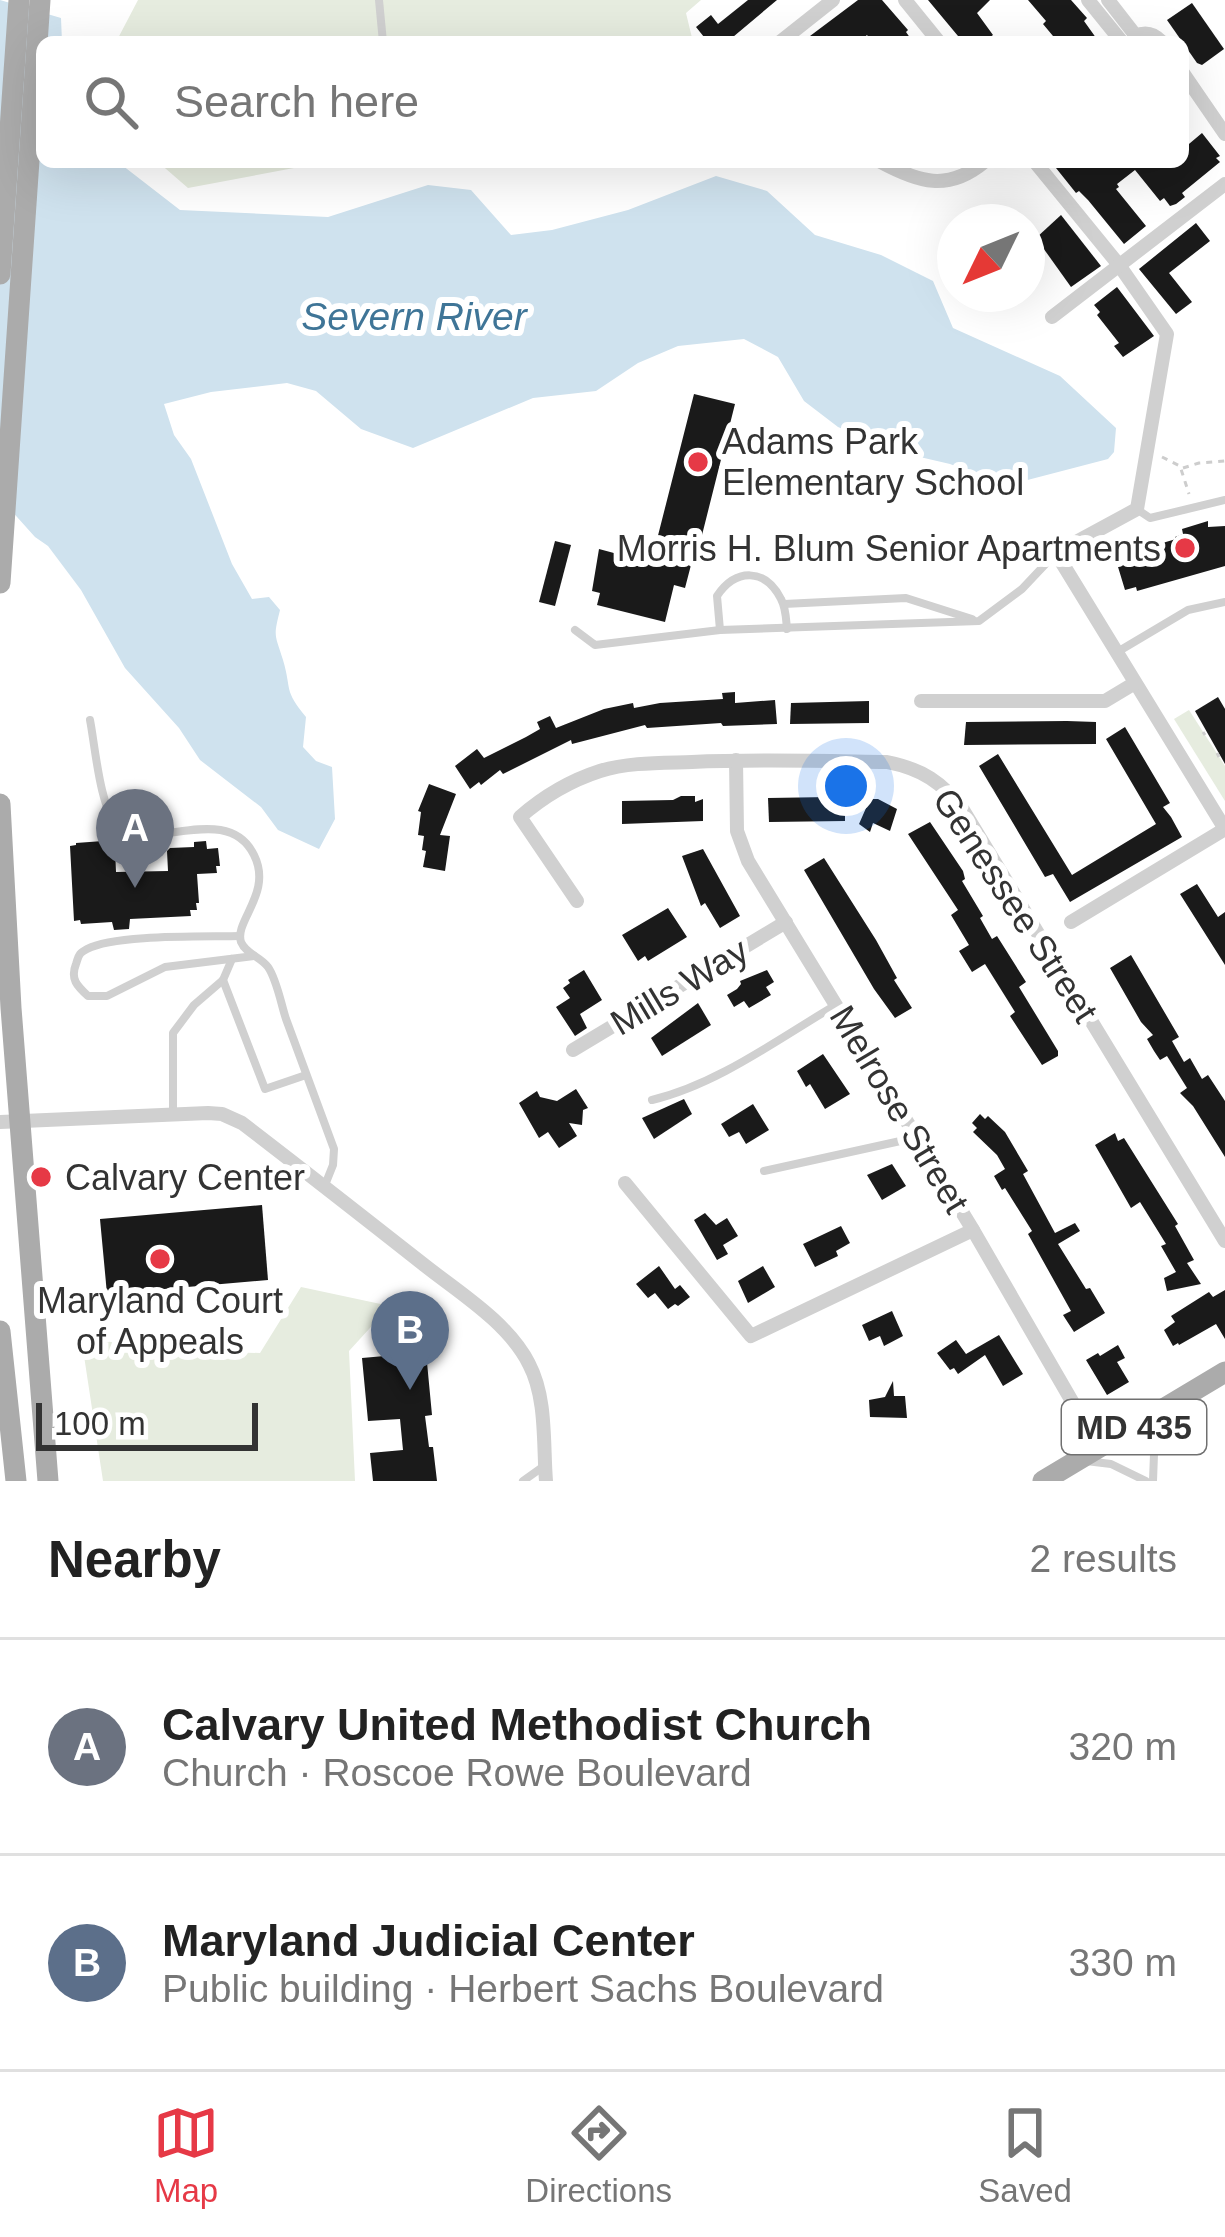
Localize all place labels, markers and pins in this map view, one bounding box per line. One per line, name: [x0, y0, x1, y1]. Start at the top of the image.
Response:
place label: Adams Park Elementary School: [722, 421, 1024, 503]
marker: Adams Park Elementary School: [685, 449, 711, 475]
place label: Morris H. Blum Senior Apartments: [617, 528, 1161, 569]
marker: Morris H. Blum Senior Apartments: [1172, 535, 1198, 561]
pin: A: [96, 789, 174, 888]
place label: Calvary Center: [65, 1157, 305, 1198]
marker: Calvary Center: [28, 1164, 54, 1190]
marker: Maryland Court of Appeals: [147, 1246, 173, 1272]
place label: Maryland Court of Appeals: [37, 1280, 283, 1362]
pin: B: [371, 1291, 449, 1390]

